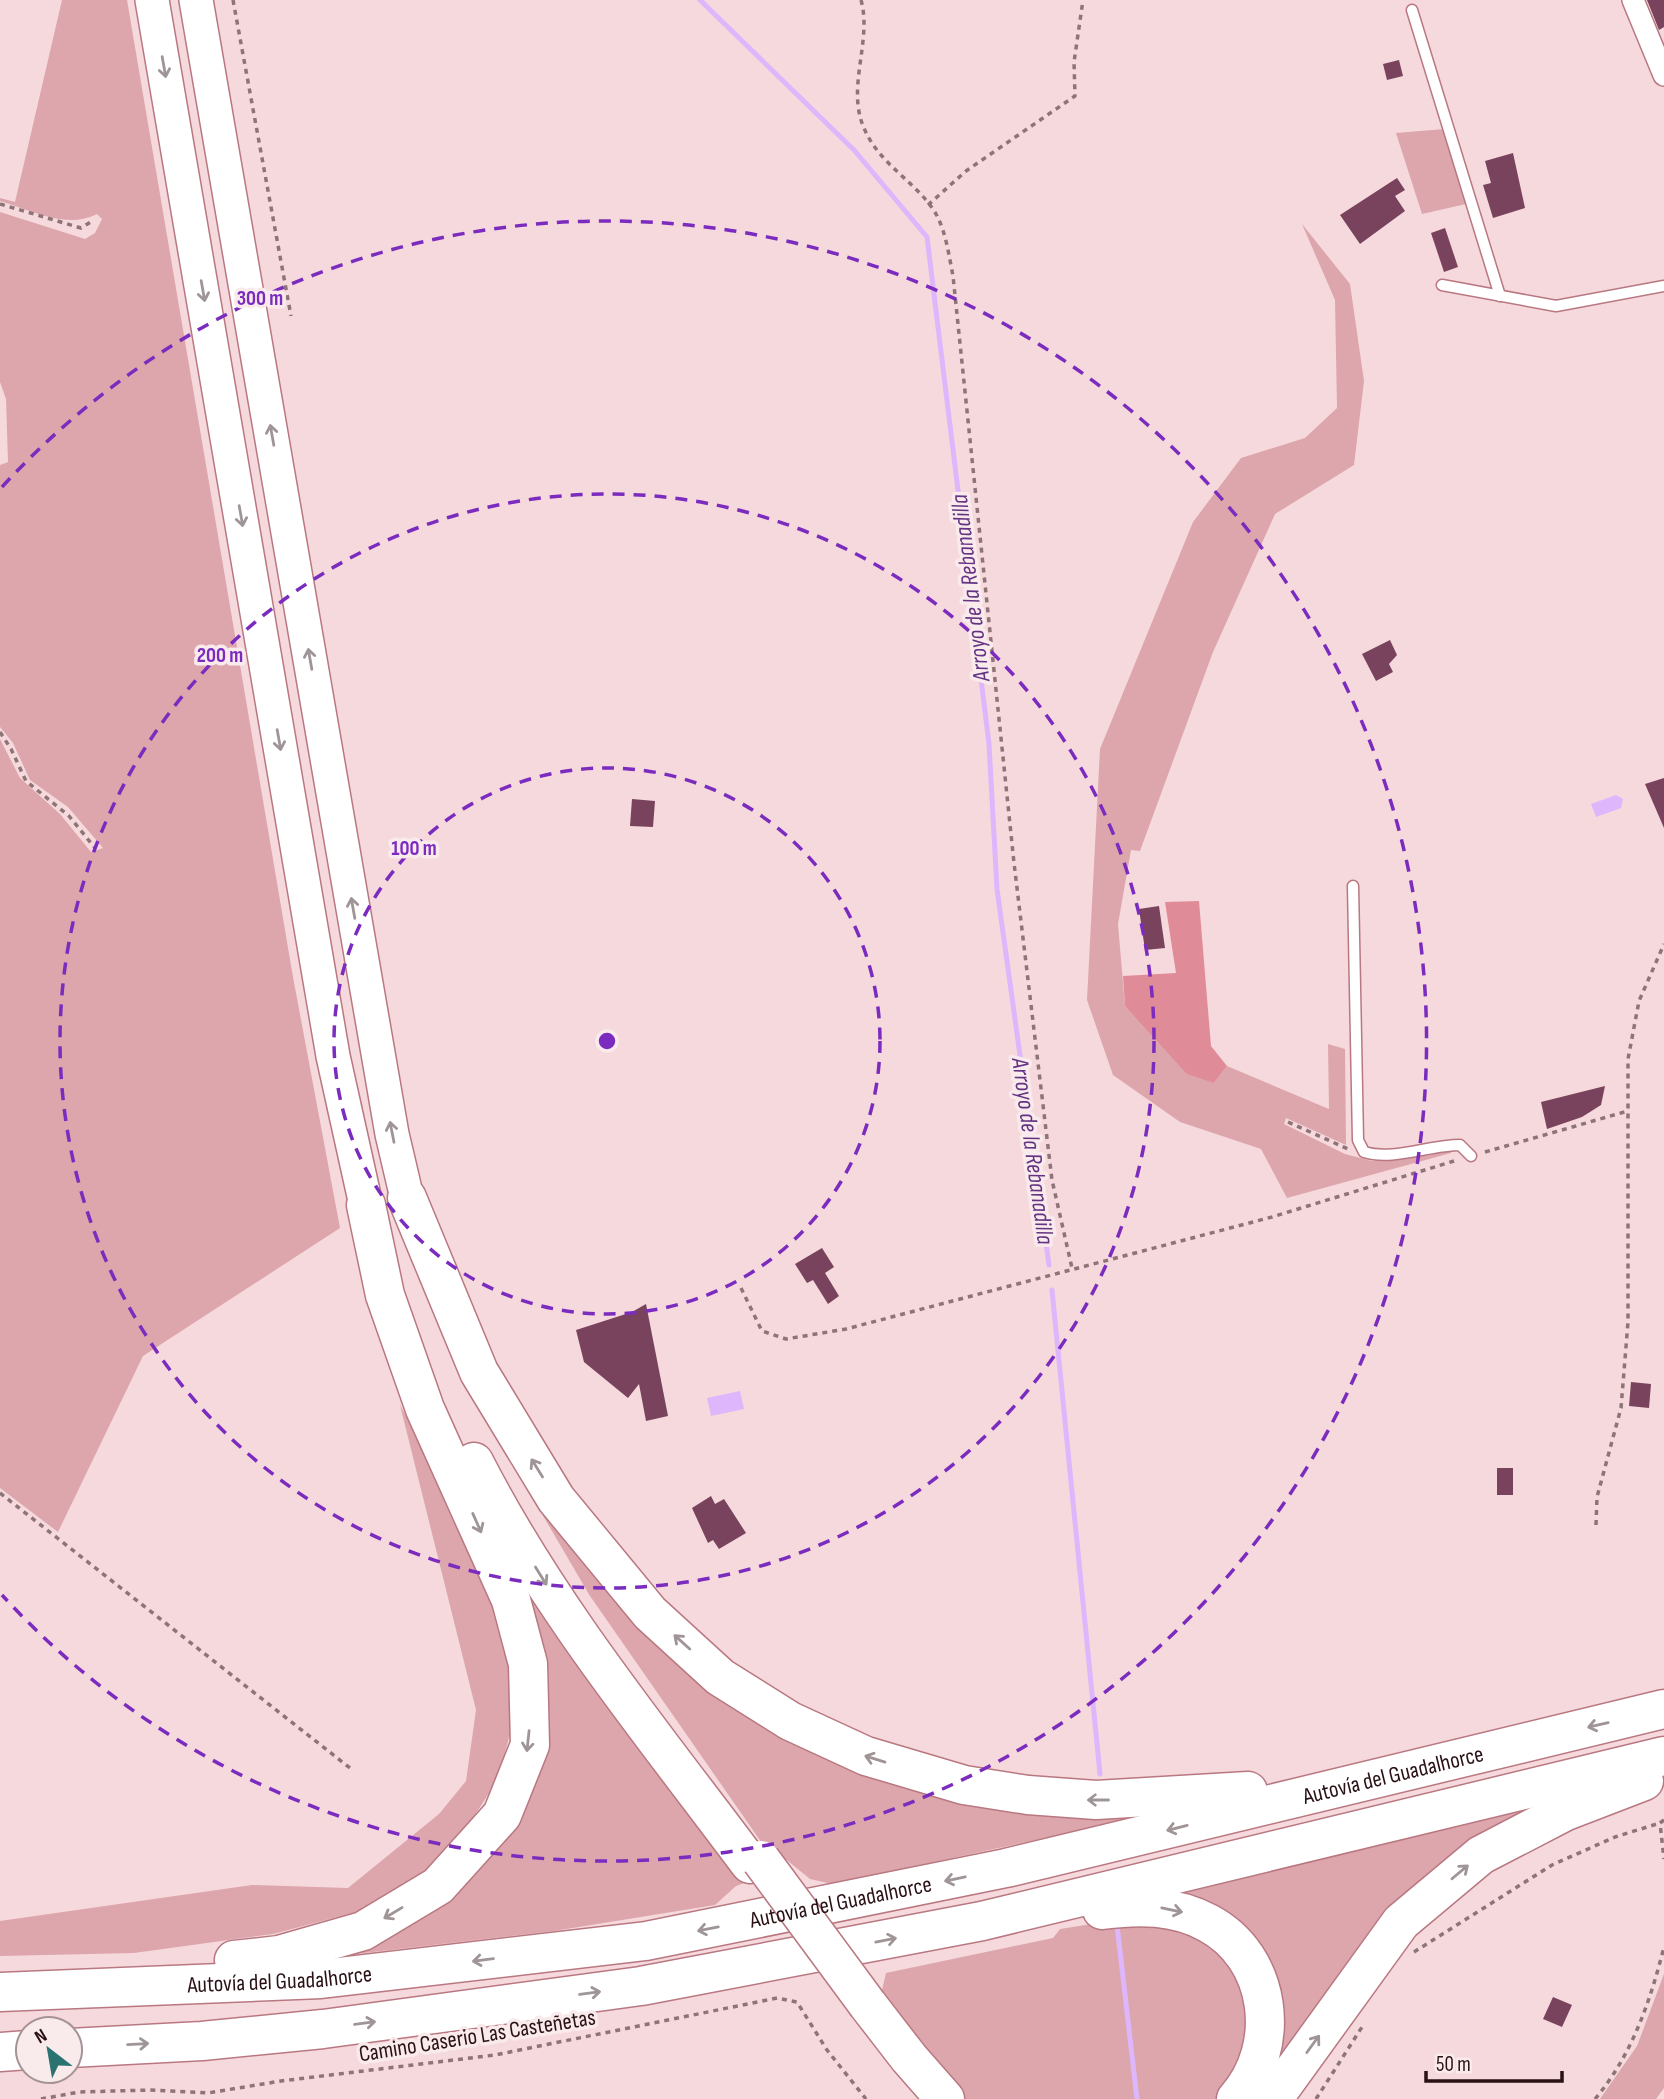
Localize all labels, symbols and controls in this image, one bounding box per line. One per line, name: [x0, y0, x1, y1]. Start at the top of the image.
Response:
one-way arrow: [158, 55, 171, 78]
one-way arrow: [197, 279, 210, 302]
text: 300 m: [237, 286, 283, 311]
one-way arrow: [265, 424, 278, 447]
water label: Arroyo de la Rebanadilla: [945, 493, 996, 684]
one-way arrow: [235, 504, 248, 527]
text: 200 m: [197, 643, 243, 668]
one-way arrow: [303, 648, 316, 671]
one-way arrow: [273, 728, 286, 751]
text: 100 m: [391, 836, 437, 861]
one-way arrow: [346, 897, 359, 920]
centre of rings: [595, 1029, 619, 1053]
water label: Arroyo de la Rebanadilla: [1005, 1055, 1060, 1247]
one-way arrow: [385, 1121, 399, 1144]
one-way arrow: [529, 1459, 543, 1479]
one-way arrow: [471, 1512, 484, 1533]
one-way arrow: [534, 1566, 548, 1586]
one-way arrow: [673, 1634, 691, 1650]
one-way arrow: [1587, 1719, 1609, 1732]
one-way arrow: [522, 1729, 535, 1752]
street label: Autovía del Guadalhorce: [1299, 1740, 1486, 1811]
one-way arrow: [865, 1752, 887, 1764]
one-way arrow: [1087, 1793, 1110, 1807]
one-way arrow: [1166, 1822, 1189, 1835]
one-way arrow: [1450, 1864, 1468, 1880]
street label: Autovía del Guadalhorce: [746, 1870, 934, 1935]
one-way arrow: [944, 1872, 967, 1886]
one-way arrow: [1160, 1904, 1183, 1917]
one-way arrow: [384, 1906, 404, 1920]
one-way arrow: [697, 1922, 720, 1936]
one-way arrow: [874, 1932, 897, 1946]
one-way arrow: [472, 1954, 495, 1967]
street label: Autovía del Guadalhorce: [186, 1960, 374, 1999]
one-way arrow: [578, 1986, 601, 1999]
street label: Camino Caserio Las Casteñetas: [357, 2003, 597, 2069]
north arrow: [14, 2015, 84, 2085]
one-way arrow: [353, 2017, 375, 2030]
text: N: [31, 2024, 51, 2049]
one-way arrow: [1306, 2035, 1320, 2054]
one-way arrow: [126, 2038, 149, 2051]
scale bar: [1426, 2039, 1562, 2084]
text: 50 m: [1436, 2052, 1471, 2077]

